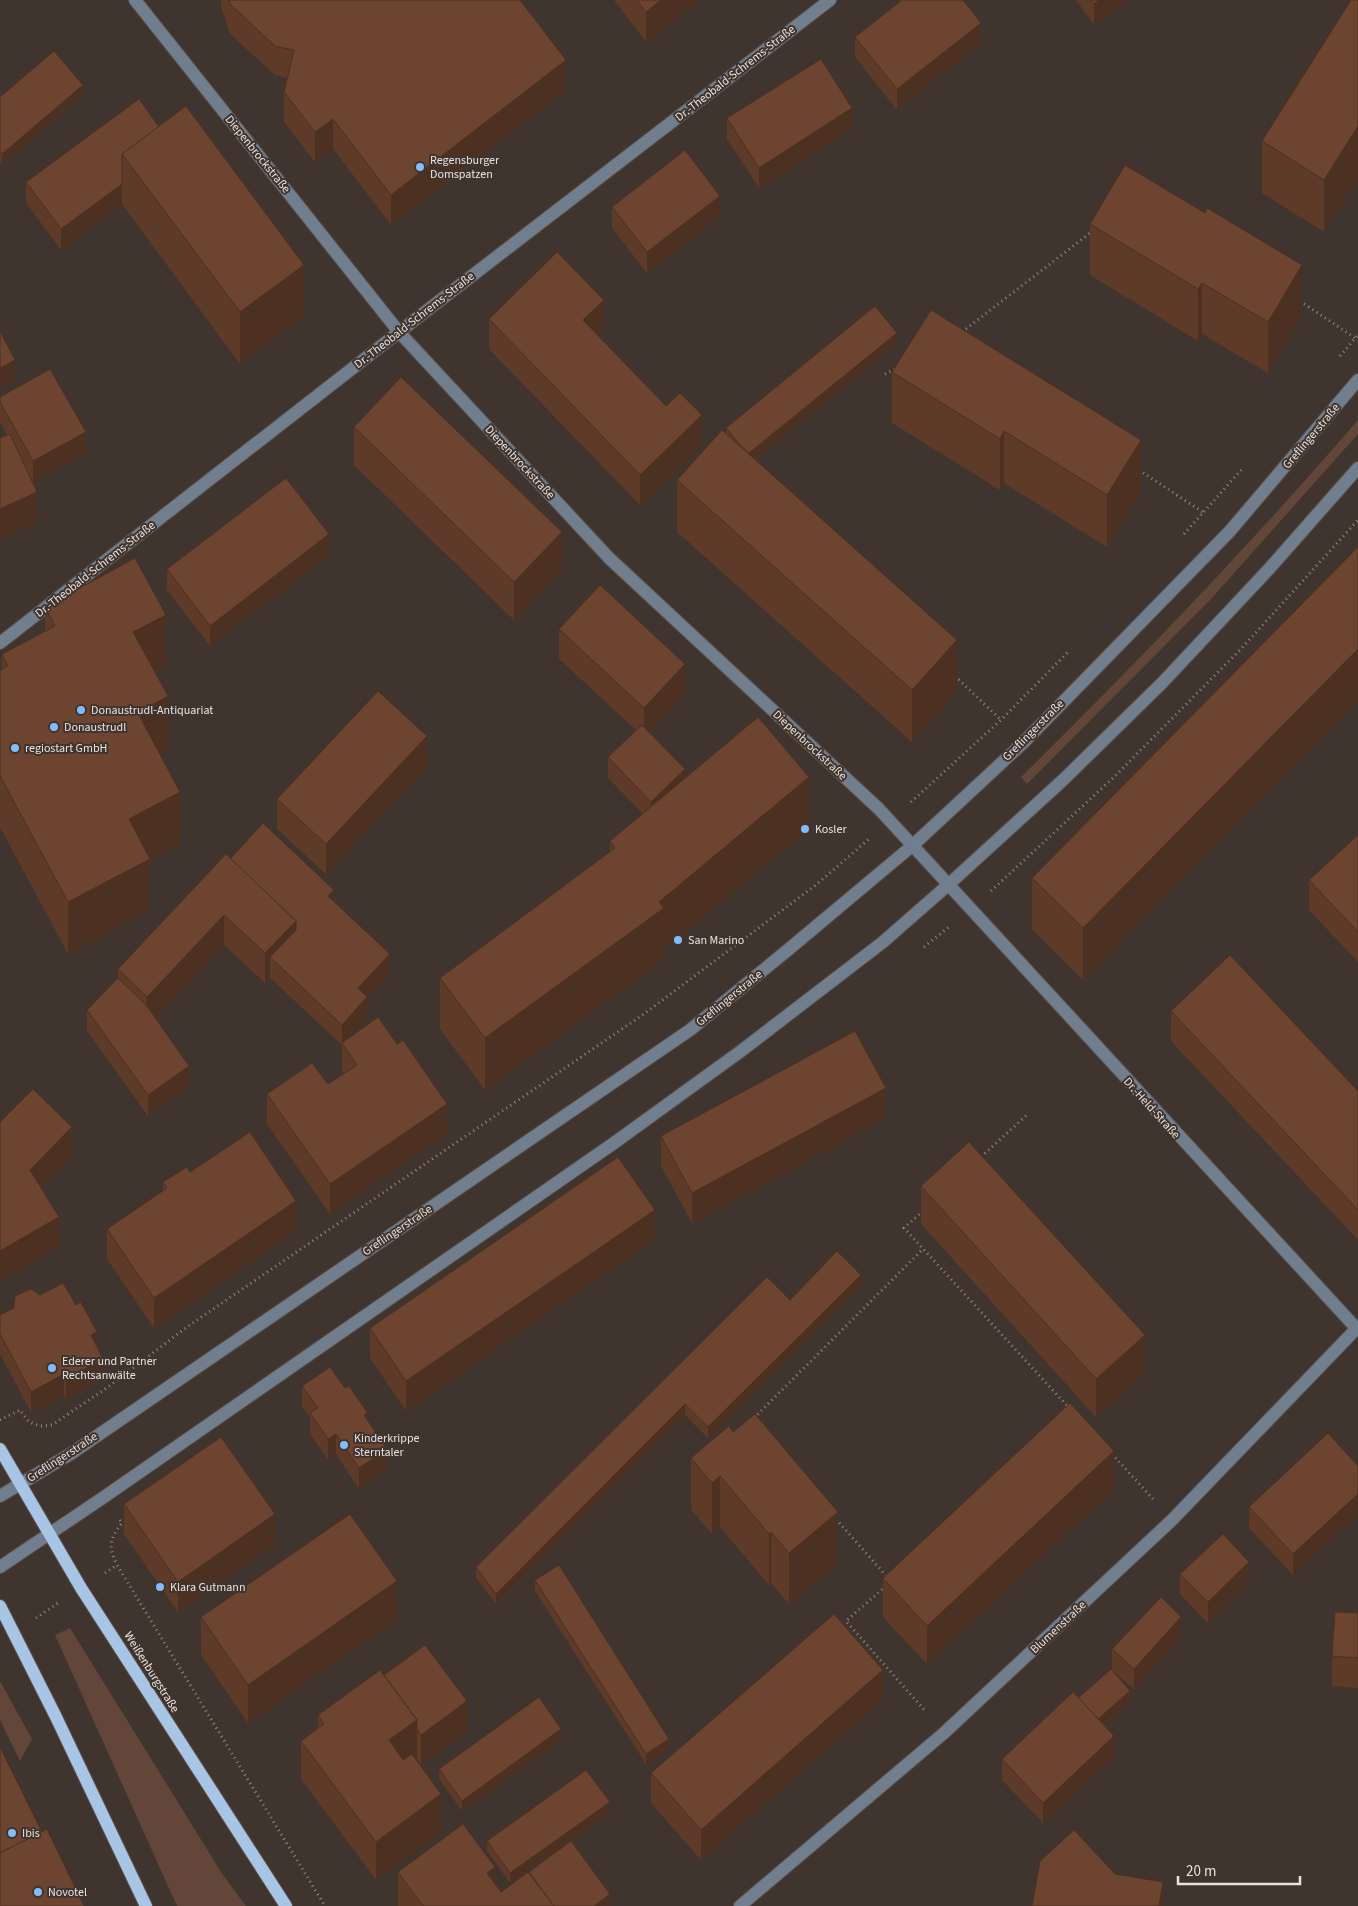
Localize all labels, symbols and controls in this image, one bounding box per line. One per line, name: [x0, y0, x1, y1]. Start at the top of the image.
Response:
street label: Dr.-Theobald-Schrems-Straße: [672, 21, 799, 126]
street label: Diepenbrockstraße: [221, 112, 294, 197]
place label: Regensburger Domspatzen: [430, 152, 500, 183]
marker: Regensburger Domspatzen: [414, 161, 426, 173]
street label: Dr.-Theobald-Schrems-Straße: [351, 268, 478, 373]
street label: Greflingerstraße: [1279, 400, 1344, 473]
street label: Diepenbrockstraße: [481, 422, 559, 503]
street label: Dr.-Theobald-Schrems-Straße: [32, 517, 159, 622]
street label: Greflingerstraße: [999, 696, 1068, 765]
place label: Donaustrudl-Antiquariat: [91, 702, 213, 719]
marker: Donaustrudl-Antiquariat: [75, 704, 87, 716]
street label: Diepenbrockstraße: [769, 707, 850, 784]
place label: Donaustrudl: [64, 719, 126, 736]
marker: Donaustrudl: [48, 721, 60, 733]
place label: regiostart GmbH: [25, 740, 107, 757]
marker: regiostart GmbH: [9, 742, 21, 754]
place label: Kosler: [815, 821, 847, 838]
marker: Kosler: [799, 823, 811, 835]
place label: San Marino: [688, 932, 744, 949]
marker: San Marino: [672, 934, 684, 946]
street label: Greflingerstraße: [692, 966, 766, 1030]
street label: Dr.-Held-Straße: [1119, 1074, 1184, 1143]
street label: Greflingerstraße: [359, 1201, 436, 1260]
place label: Ederer und Partner Rechtsanwälte: [62, 1353, 158, 1384]
marker: Ederer und Partner Rechtsanwälte: [46, 1362, 58, 1374]
street label: Greflingerstraße: [24, 1428, 101, 1487]
place label: Kinderkrippe Sterntaler: [354, 1430, 420, 1461]
marker: Kinderkrippe Sterntaler: [338, 1439, 350, 1451]
place label: Klara Gutmann: [170, 1579, 246, 1596]
marker: Klara Gutmann: [154, 1581, 166, 1593]
street label: Blumenstraße: [1027, 1597, 1090, 1658]
street label: Weißenburgstraße: [120, 1628, 183, 1716]
place label: Ibis: [22, 1825, 40, 1842]
marker: Ibis: [6, 1827, 18, 1839]
scale bar: [1178, 1854, 1300, 1886]
text: 20 m: [1186, 1861, 1216, 1882]
place label: Novotel: [48, 1884, 87, 1901]
marker: Novotel: [32, 1886, 44, 1898]

